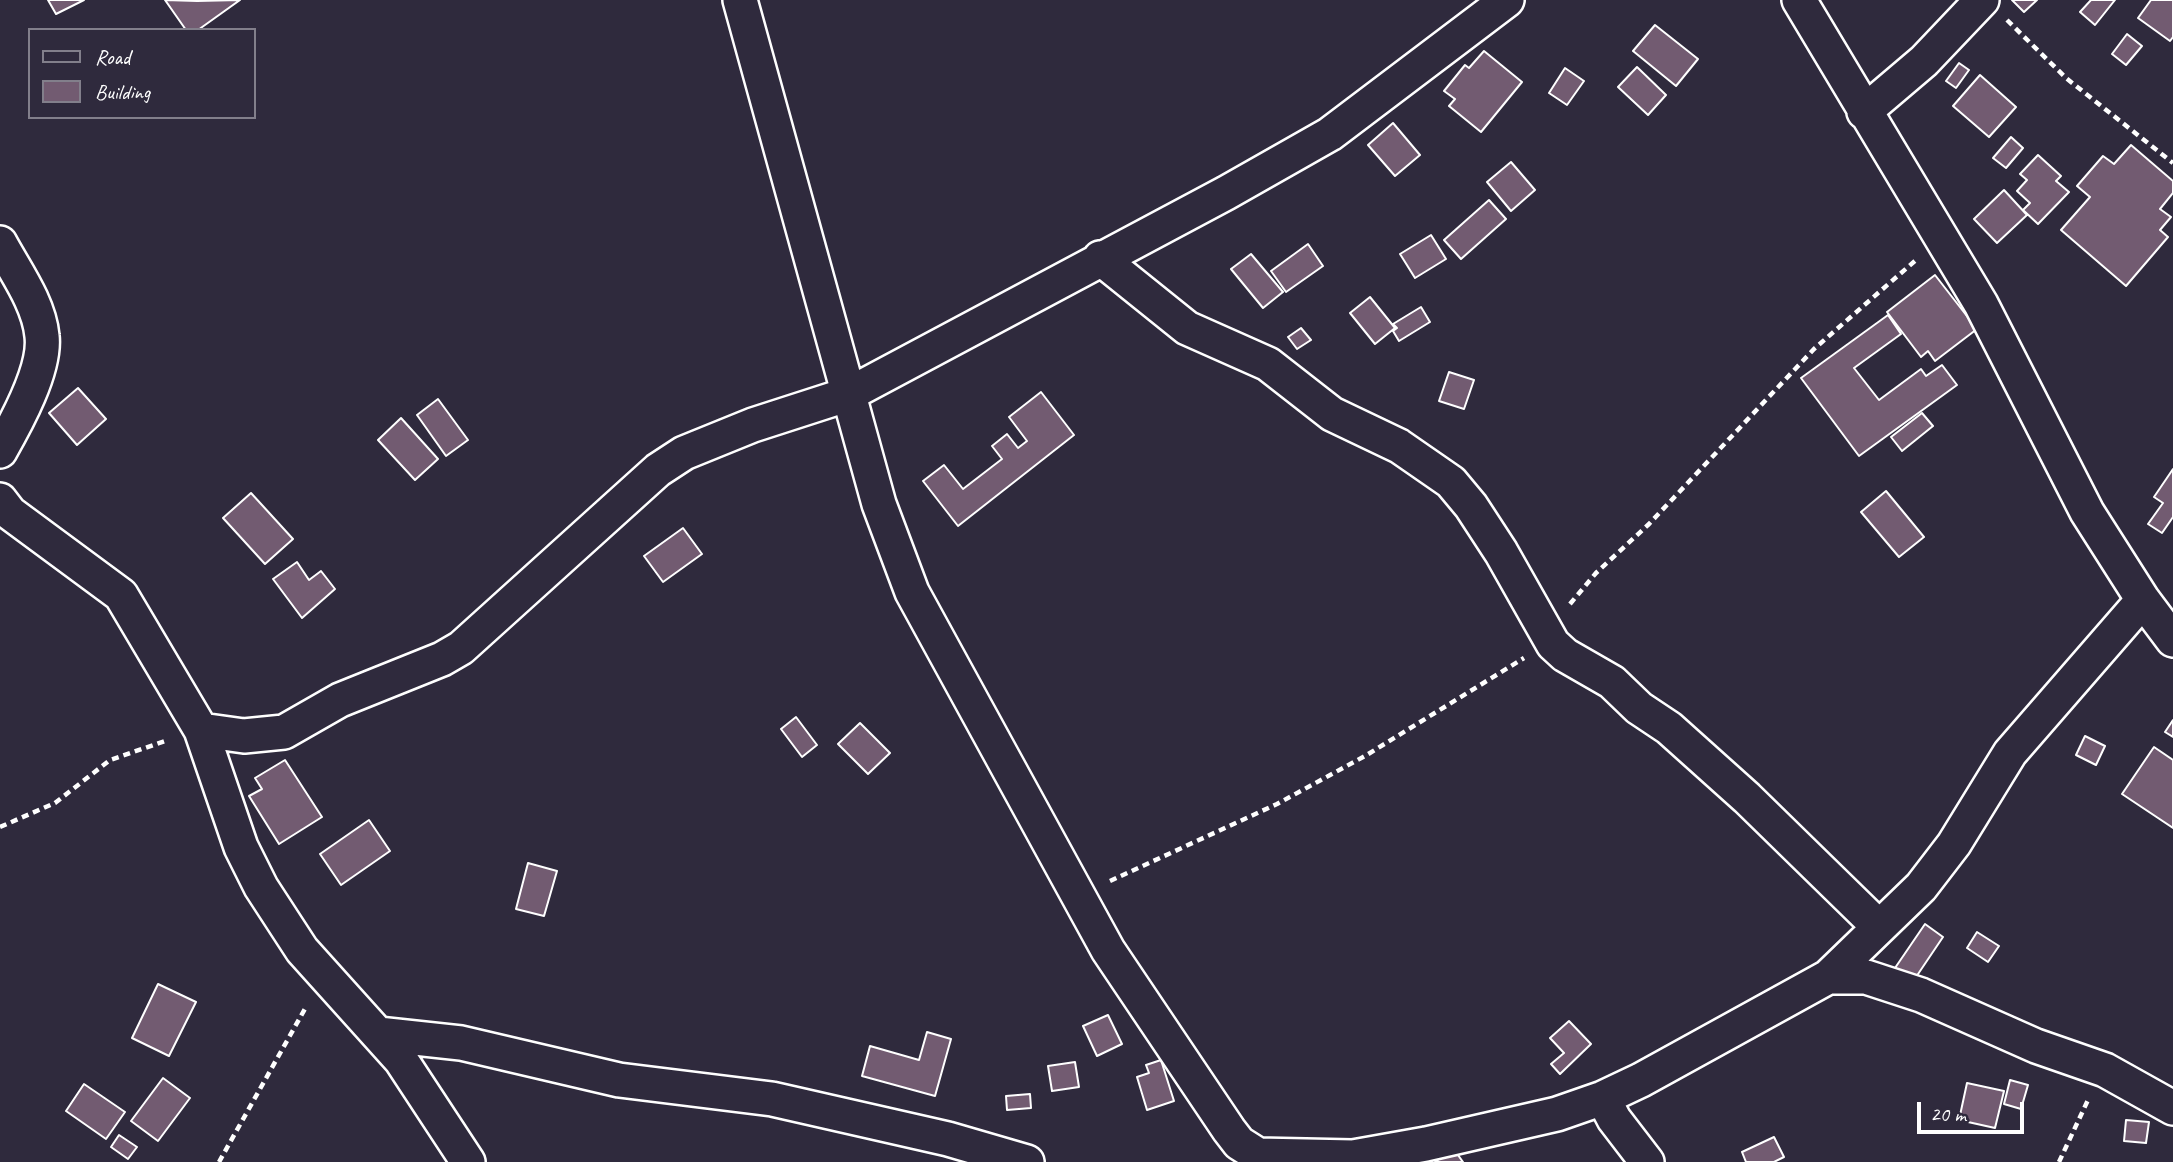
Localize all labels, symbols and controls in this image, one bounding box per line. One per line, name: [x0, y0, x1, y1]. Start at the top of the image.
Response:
legend: [28, 28, 256, 119]
text: Road: [95, 44, 130, 70]
text: Building: [95, 79, 150, 105]
scale bar: [1921, 1088, 2028, 1132]
text: 20 m: [1930, 1101, 1966, 1127]

